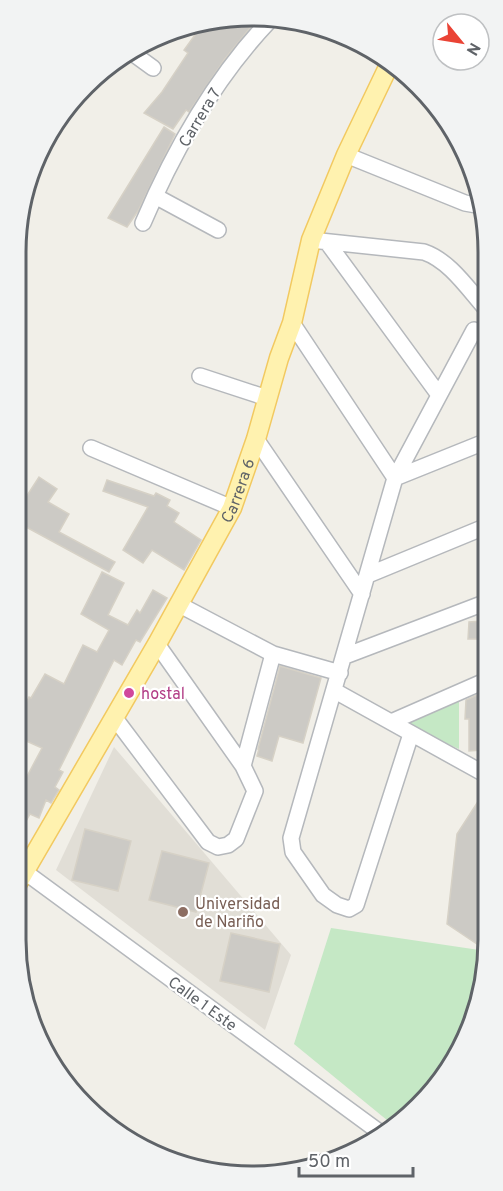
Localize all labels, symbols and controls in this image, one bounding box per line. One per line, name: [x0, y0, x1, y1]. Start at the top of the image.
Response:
north arrow: [431, 12, 491, 72]
text: N: [461, 39, 484, 58]
street label: Carrera 7: [175, 85, 226, 151]
street label: Carrera 6: [218, 456, 260, 527]
place label: hostal: [141, 685, 185, 705]
marker: hostal: [122, 686, 136, 700]
place label: Universidad de Nariño: [195, 895, 280, 933]
marker: Universidad de Nariño: [176, 905, 190, 919]
street label: Calle 1 Este: [163, 973, 240, 1036]
scale bar: [299, 1140, 413, 1178]
text: 50 m: [308, 1151, 350, 1174]

